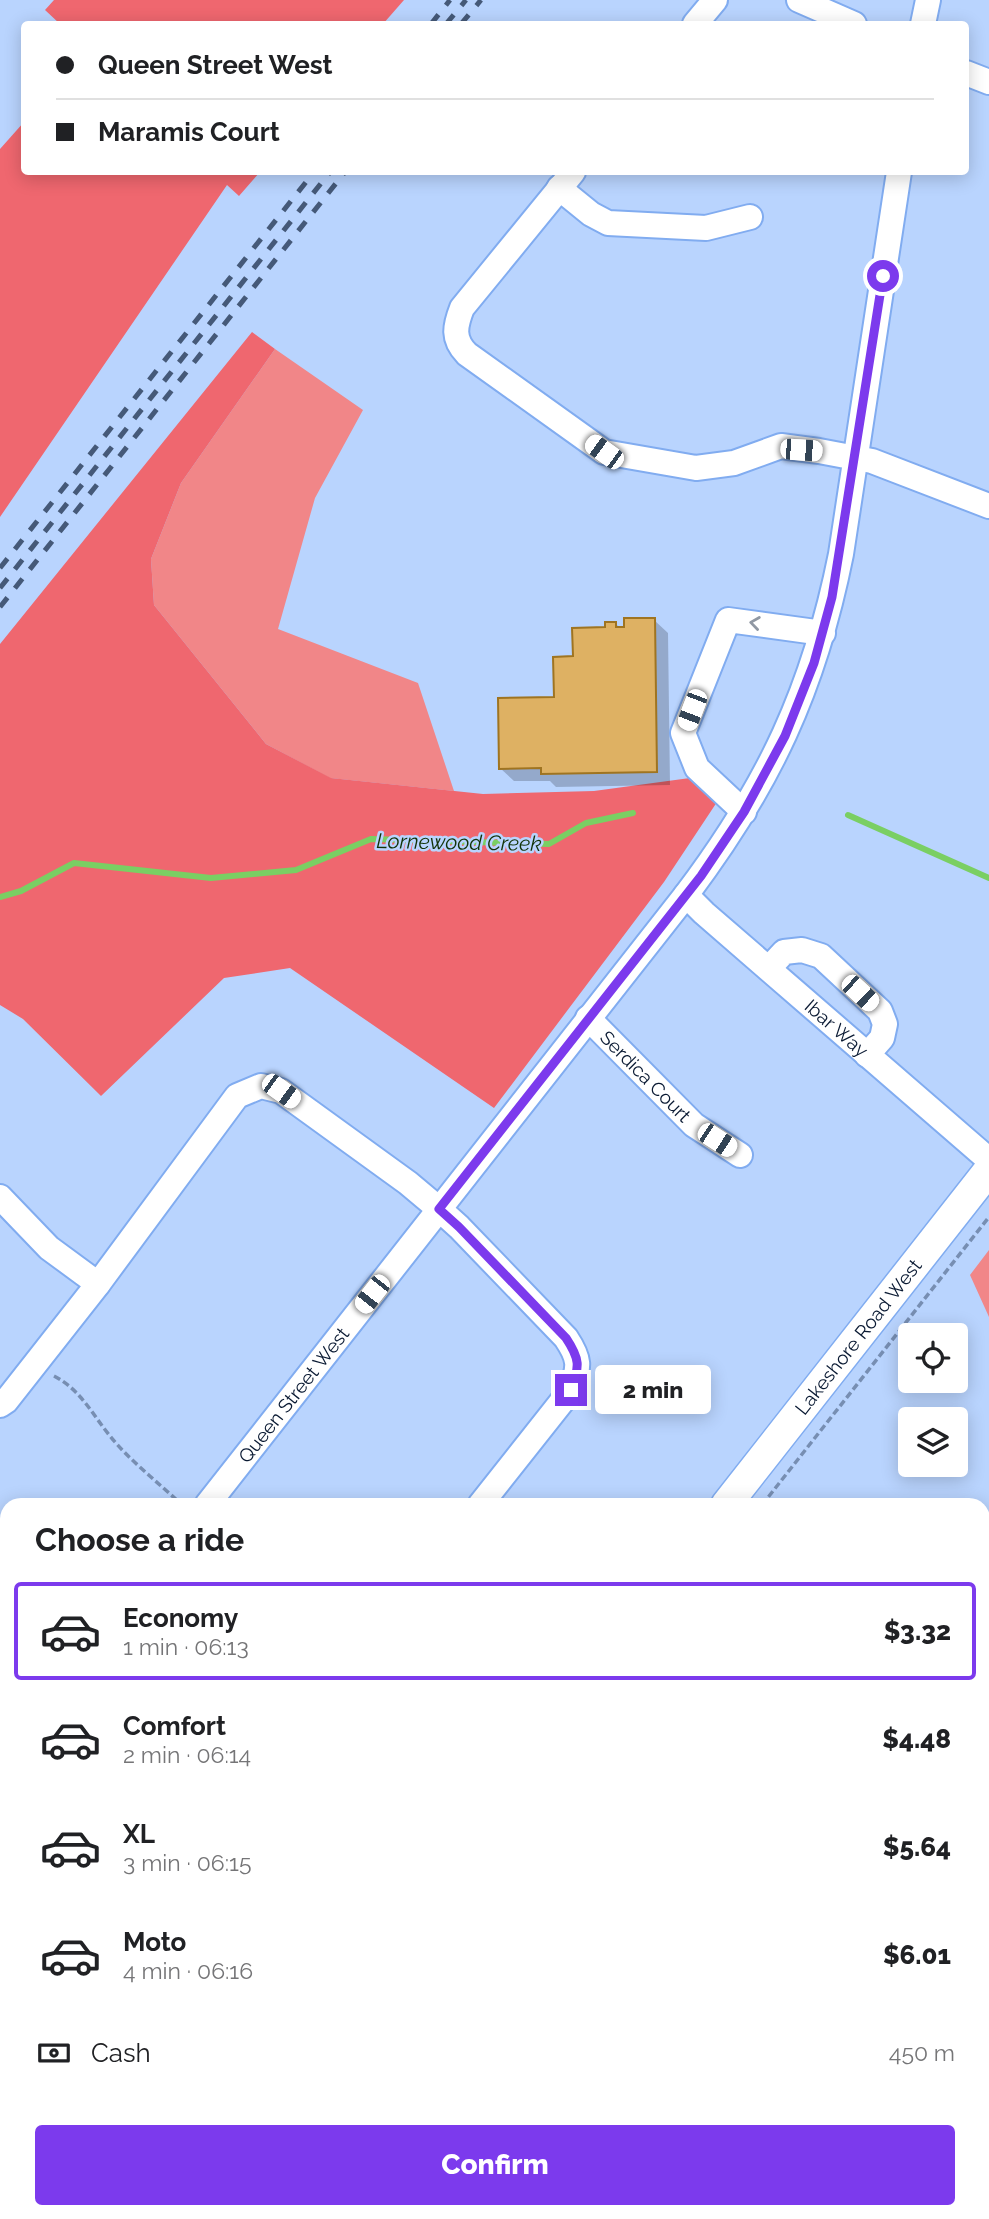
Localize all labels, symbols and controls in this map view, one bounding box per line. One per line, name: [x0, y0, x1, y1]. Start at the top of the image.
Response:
text: Queen Street West: [98, 50, 333, 80]
text: Maramis Court: [98, 117, 280, 147]
route start: [867, 260, 899, 292]
car: [581, 431, 628, 473]
car: [780, 438, 823, 462]
one-way arrow: [750, 616, 761, 631]
car: [675, 687, 710, 733]
water label: Lornewood Creek: [376, 828, 542, 856]
car: [838, 971, 883, 1015]
street label: Ibar Way: [801, 995, 873, 1061]
street label: Serdica Court: [596, 1026, 696, 1127]
car: [258, 1070, 305, 1112]
car: [694, 1120, 741, 1160]
street label: Lakeshore Road West: [790, 1254, 926, 1419]
car: [351, 1271, 394, 1317]
street label: Queen Street West: [234, 1322, 354, 1467]
map controls: [898, 1323, 968, 1477]
button: locate: [898, 1323, 968, 1393]
callout: 2 min: [596, 1366, 711, 1414]
route end: [555, 1374, 587, 1406]
text: 2 min: [623, 1376, 683, 1403]
button: layers: [898, 1407, 968, 1477]
text: Choose a ride: [35, 1521, 244, 1558]
icon: car: [39, 1600, 102, 1663]
text: Economy: [123, 1603, 238, 1633]
text: $3.32: [884, 1616, 951, 1646]
text: 1 min · 06:13: [123, 1633, 249, 1660]
icon: car: [39, 1708, 102, 1771]
text: Comfort: [123, 1711, 226, 1741]
text: $4.48: [882, 1724, 951, 1754]
text: 2 min · 06:14: [123, 1741, 251, 1768]
icon: car: [39, 1816, 102, 1879]
text: XL: [123, 1819, 155, 1849]
text: $5.64: [883, 1832, 951, 1862]
text: 3 min · 06:15: [123, 1849, 251, 1876]
icon: car: [39, 1924, 102, 1987]
text: Moto: [123, 1927, 186, 1957]
text: $6.01: [883, 1940, 951, 1970]
text: 4 min · 06:16: [123, 1957, 253, 1984]
icon: cash: [35, 2034, 73, 2072]
text: Cash: [91, 2038, 151, 2068]
text: 450 m: [889, 2039, 955, 2066]
button: Confirm: [35, 2125, 955, 2205]

